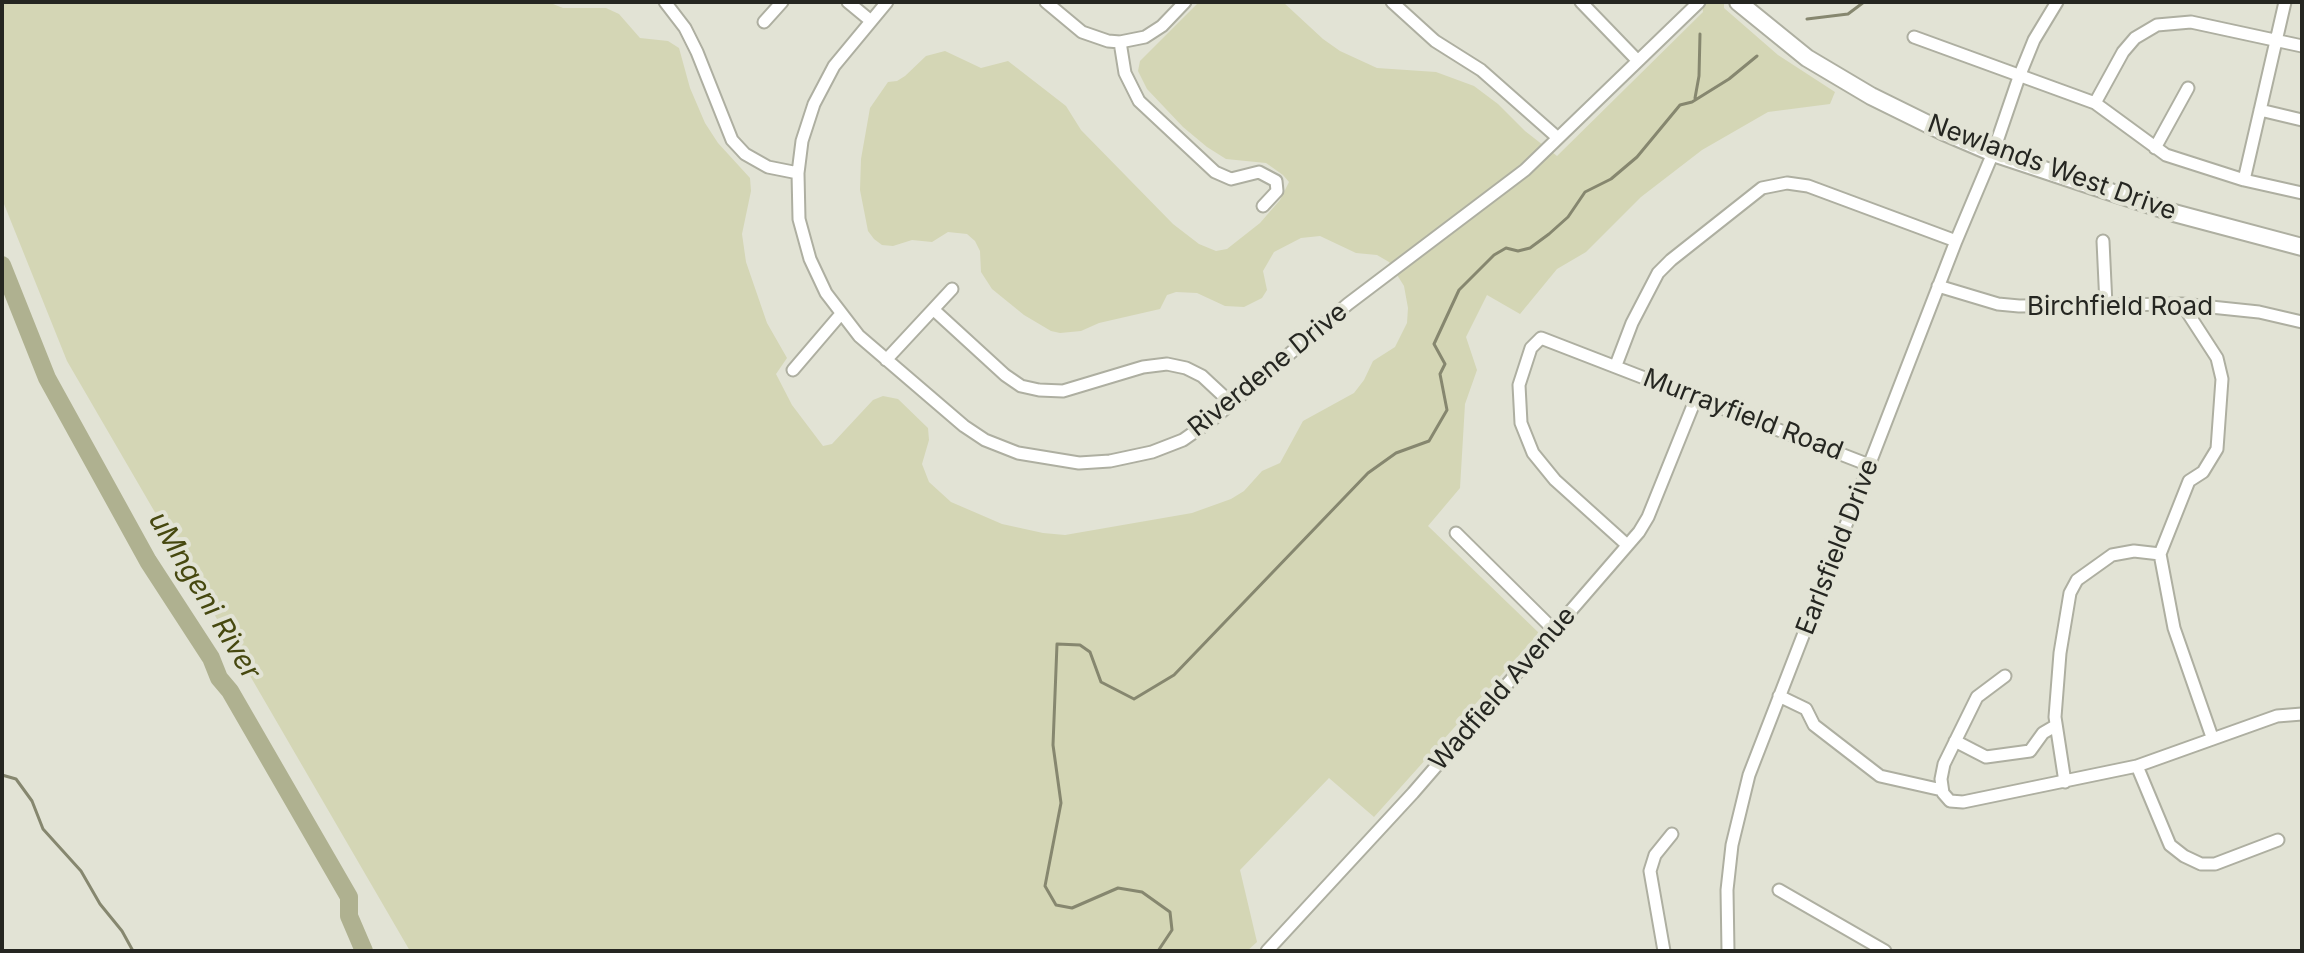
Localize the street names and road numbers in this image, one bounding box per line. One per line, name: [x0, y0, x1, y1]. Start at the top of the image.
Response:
street label: Newlands West Drive: [1923, 108, 2181, 228]
street label: Birchfield Road: [2027, 291, 2213, 323]
street label: Riverdene Drive: [1182, 296, 1354, 444]
street label: Murrayfield Road: [1639, 363, 1847, 467]
street label: Earlsfield Drive: [1790, 455, 1886, 639]
street label: Wadfield Avenue: [1423, 601, 1583, 777]

